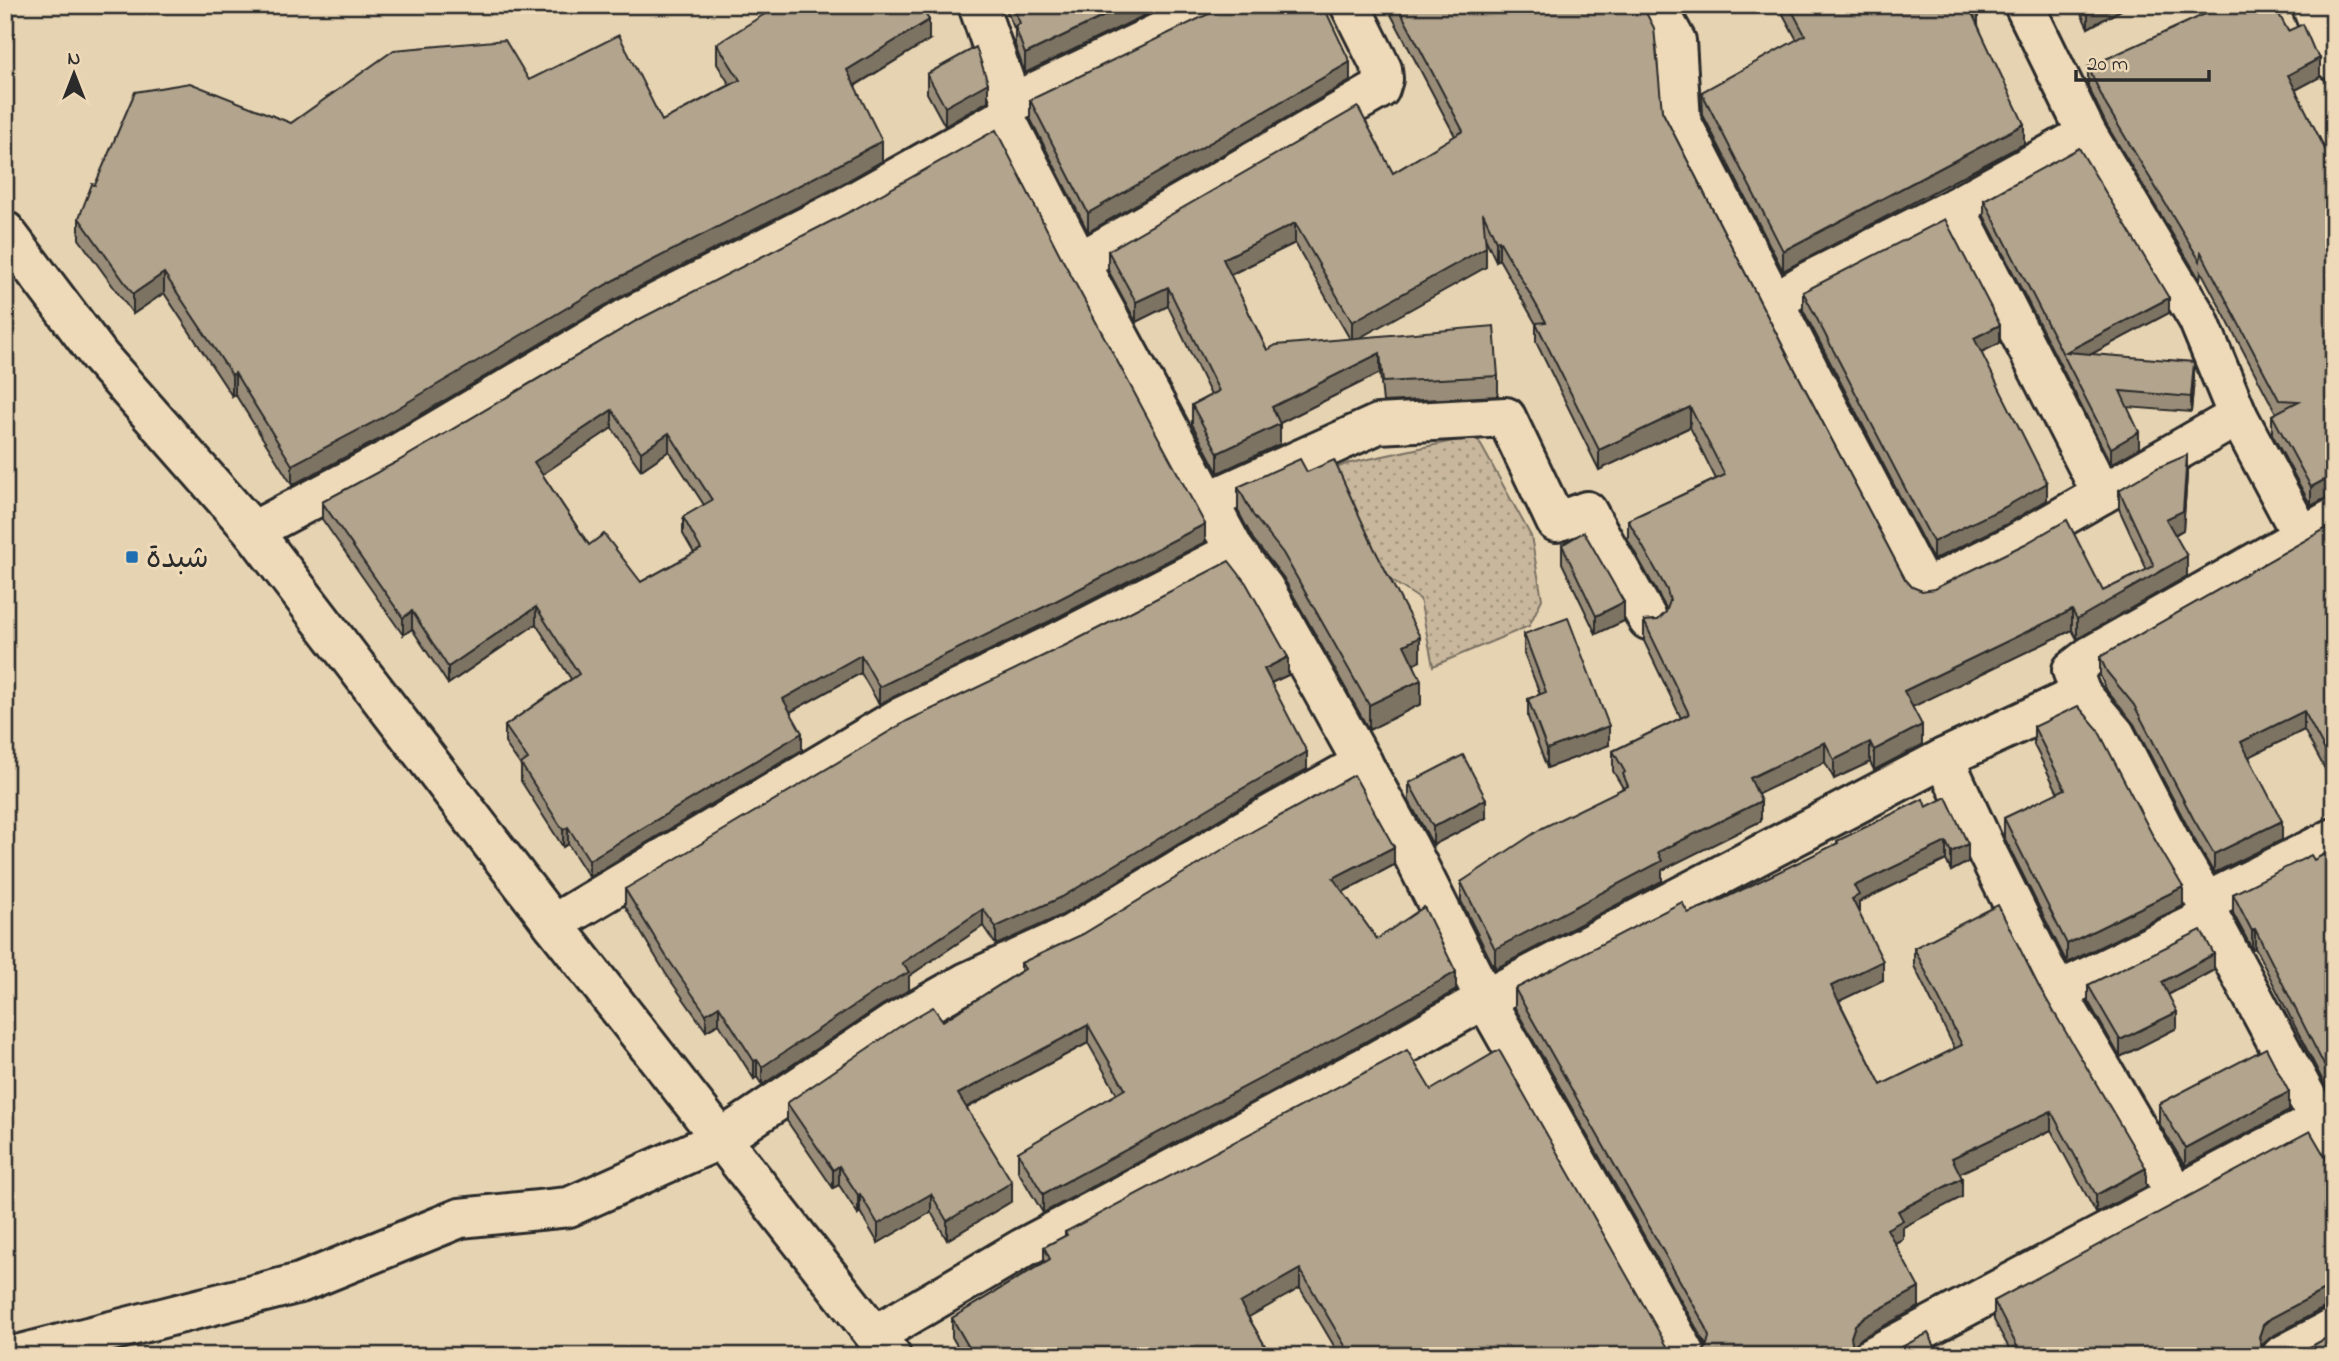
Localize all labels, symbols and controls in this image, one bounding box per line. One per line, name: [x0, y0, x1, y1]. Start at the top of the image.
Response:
north arrow: [38, 38, 108, 108]
scale bar: [2076, 38, 2210, 82]
text: N: [68, 46, 81, 73]
text: 20 m: [2087, 50, 2128, 80]
place label: شبدة: [146, 538, 209, 582]
marker: شبدة: [124, 549, 140, 565]

